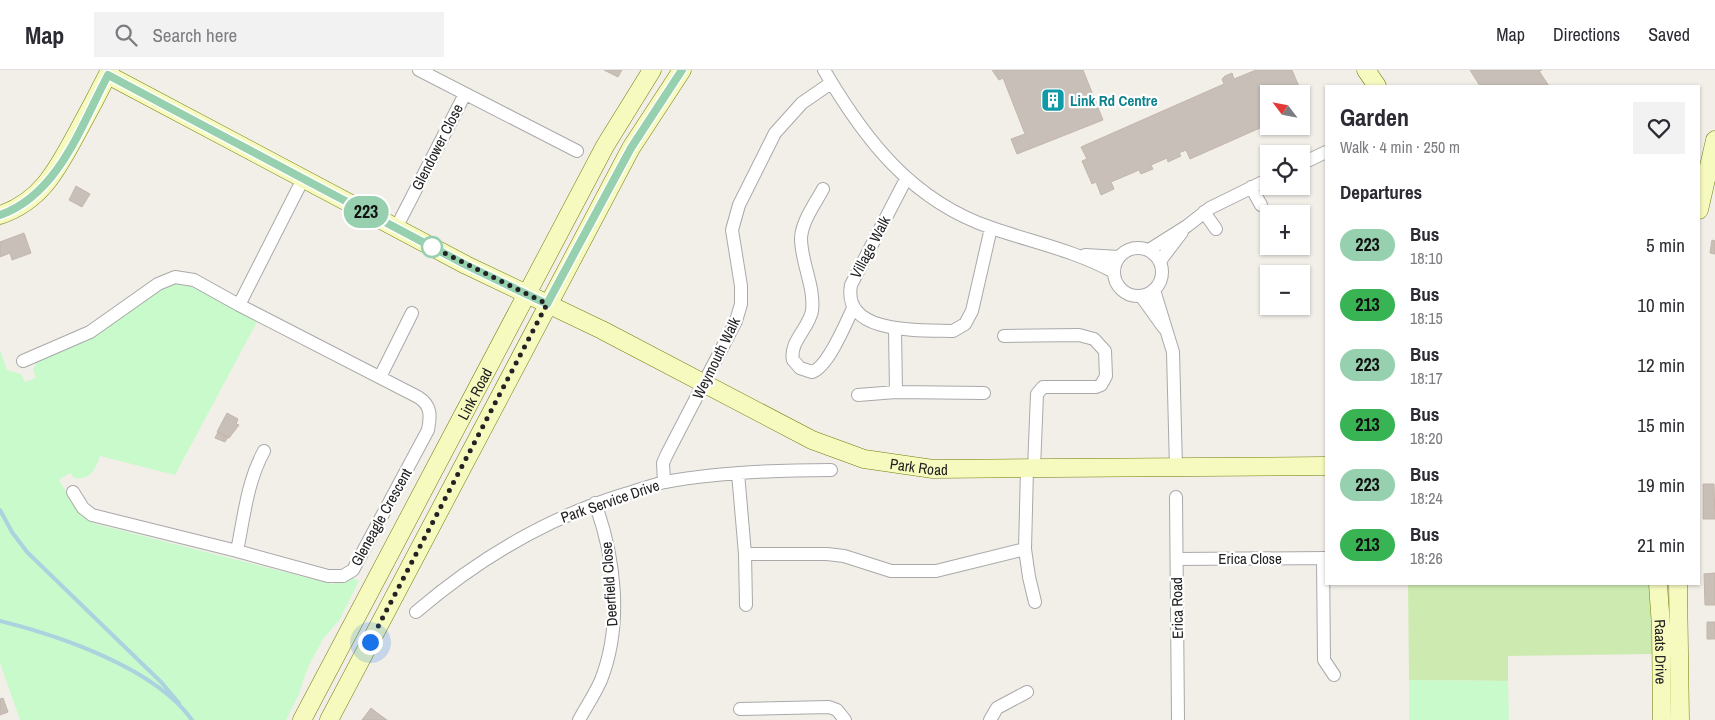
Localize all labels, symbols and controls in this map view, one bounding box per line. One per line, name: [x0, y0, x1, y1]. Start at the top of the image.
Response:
search box: [94, 12, 444, 57]
text: Map: [25, 19, 64, 51]
icon: search: [112, 21, 140, 49]
text: Search here: [152, 22, 237, 48]
text: Map: [1496, 22, 1525, 47]
text: Directions: [1553, 22, 1620, 47]
text: Saved: [1648, 22, 1690, 47]
north arrow: [1260, 85, 1310, 135]
map controls: [1260, 85, 1310, 315]
building icon: Link Rd Centre: [1040, 87, 1066, 113]
place label: Link Rd Centre: [1070, 90, 1158, 111]
street label: Glendower Close: [406, 100, 468, 194]
text: Garden: [1340, 101, 1409, 133]
button: heart: [1633, 102, 1685, 154]
text: Walk · 4 min · 250 m: [1340, 136, 1460, 158]
button: locate: [1260, 145, 1310, 195]
text: Departures: [1340, 179, 1422, 205]
line badge: 223: [337, 196, 395, 228]
text: 223: [354, 199, 378, 224]
button: +: [1260, 205, 1310, 255]
street label: Village Walk: [845, 211, 896, 282]
text: Bus: [1410, 221, 1439, 247]
text: 223: [1355, 232, 1380, 257]
text: 5 min: [1646, 232, 1685, 258]
unlabelled marker: [421, 236, 443, 258]
text: 18:10: [1410, 247, 1443, 269]
button: −: [1260, 265, 1310, 315]
text: Bus: [1410, 281, 1439, 307]
text: 213: [1355, 292, 1380, 317]
text: 10 min: [1637, 292, 1685, 318]
text: 18:15: [1410, 307, 1443, 329]
street label: Weymouth Walk: [687, 313, 745, 403]
text: Bus: [1410, 341, 1439, 367]
text: 223: [1355, 352, 1380, 377]
text: 12 min: [1637, 352, 1685, 378]
street label: Link Road: [452, 364, 497, 423]
text: 18:17: [1410, 367, 1443, 389]
text: Bus: [1410, 401, 1439, 427]
text: 213: [1355, 412, 1380, 437]
text: 15 min: [1637, 412, 1685, 438]
text: 18:20: [1410, 427, 1443, 449]
street label: Park Road: [889, 452, 948, 480]
text: Bus: [1410, 461, 1439, 487]
street label: Gleneagle Crescent: [345, 464, 417, 570]
text: 223: [1355, 472, 1380, 497]
text: 19 min: [1637, 472, 1685, 498]
street label: Park Service Drive: [558, 474, 662, 528]
text: 18:24: [1410, 487, 1443, 509]
text: Bus: [1410, 521, 1439, 547]
text: 213: [1355, 532, 1380, 557]
text: 21 min: [1637, 532, 1685, 558]
street label: Deerfield Close: [596, 541, 622, 627]
text: 18:26: [1410, 547, 1443, 569]
street label: Erica Close: [1218, 548, 1282, 569]
street label: Erica Road: [1166, 577, 1188, 639]
street label: Raats Drive: [1650, 619, 1672, 685]
your location: [358, 630, 383, 655]

